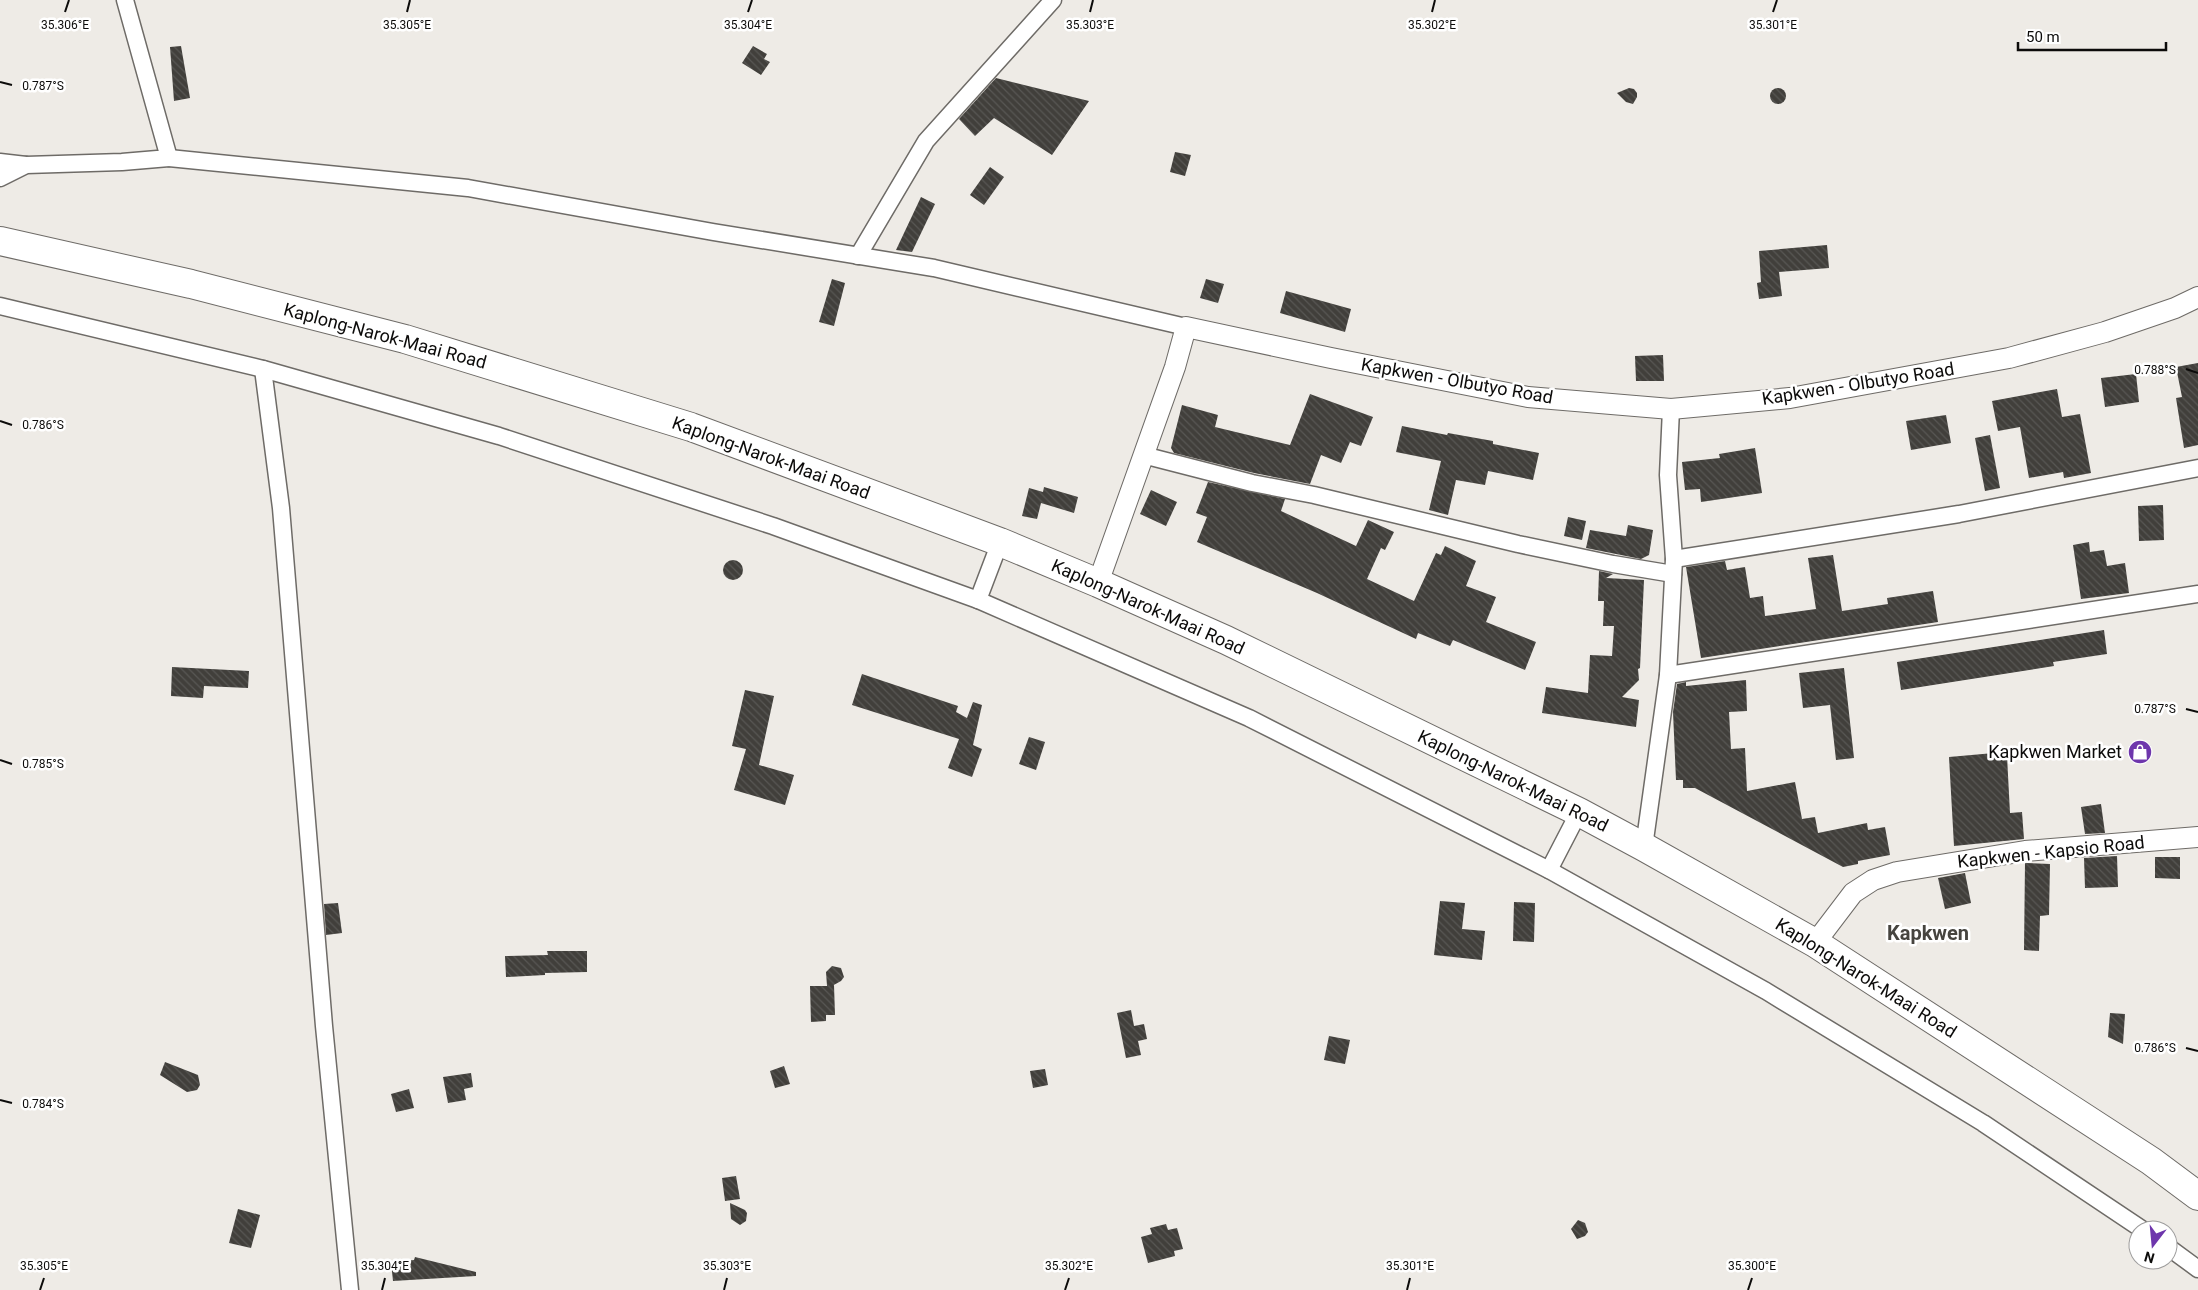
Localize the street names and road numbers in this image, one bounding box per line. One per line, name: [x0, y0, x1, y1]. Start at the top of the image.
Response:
street label: Kaplong-Narok-Maai Road: [281, 298, 489, 373]
street label: Kapkwen - Olbutyo Road: [1360, 353, 1555, 408]
street label: Kapkwen - Olbutyo Road: [1760, 358, 1956, 409]
street label: Kaplong-Narok-Maai Road: [669, 412, 873, 503]
street label: Kaplong-Narok-Maai Road: [1048, 554, 1248, 659]
street label: Kaplong-Narok-Maai Road: [1415, 725, 1612, 836]
street label: Kapkwen - Kapsio Road: [1956, 831, 2146, 872]
street label: Kaplong-Narok-Maai Road: [1772, 913, 1961, 1042]

